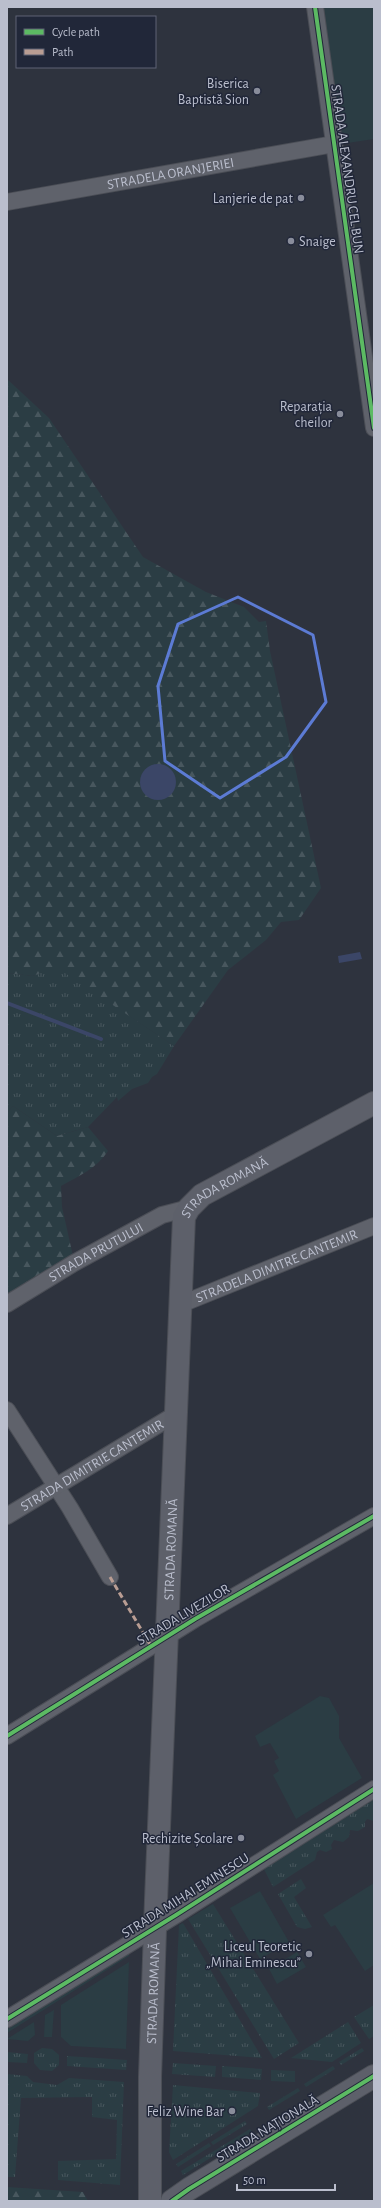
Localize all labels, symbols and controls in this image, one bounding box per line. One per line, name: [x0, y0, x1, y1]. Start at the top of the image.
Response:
legend: [16, 16, 156, 68]
text: Cycle path: [52, 26, 100, 39]
text: Path: [52, 46, 74, 58]
place label: Biserica Baptistă Sion: [178, 77, 250, 107]
street label: STRADA ALEXANDRU CEL BUN: [328, 84, 366, 255]
marker: Biserica Baptistă Sion: [252, 86, 262, 96]
street label: STRADELA ORANJERIEI: [106, 156, 235, 192]
place label: Lanjerie de pat: [213, 192, 294, 206]
marker: Lanjerie de pat: [296, 193, 306, 203]
place label: Snaige: [299, 235, 336, 249]
marker: Snaige: [286, 236, 296, 246]
place label: Reparația cheilor: [280, 400, 333, 430]
marker: Reparația cheilor: [335, 409, 345, 419]
street label: STRADA ROMANĂ: [179, 1153, 271, 1220]
street label: STRADA PRUTULUI: [47, 1221, 146, 1285]
street label: STRADELA DIMITRE CANTEMIR: [194, 1227, 360, 1306]
street label: STRADA DIMITRIE CANTEMIR: [18, 1417, 166, 1514]
street label: STRADA ROMANĂ: [162, 1498, 180, 1601]
street label: STRADA LIVEZILOR: [135, 1582, 233, 1648]
place label: Rechizite Școlare: [142, 1832, 233, 1847]
marker: Rechizite Școlare: [236, 1833, 246, 1843]
street label: STRADA MIHAI EMINESCU: [119, 1851, 252, 1941]
place label: Liceul Teoretic „Mihai Eminescu”: [206, 1940, 302, 1970]
street label: STRADA ROMANĂ: [145, 1942, 163, 2044]
marker: Liceul Teoretic „Mihai Eminescu”: [304, 1949, 314, 1959]
street label: STRADA NAȚIONALĂ: [213, 2091, 321, 2166]
place label: Feliz Wine Bar: [147, 2105, 224, 2119]
marker: Feliz Wine Bar: [227, 2106, 237, 2116]
scale bar: [237, 2166, 335, 2192]
text: 50 m: [243, 2174, 266, 2186]

